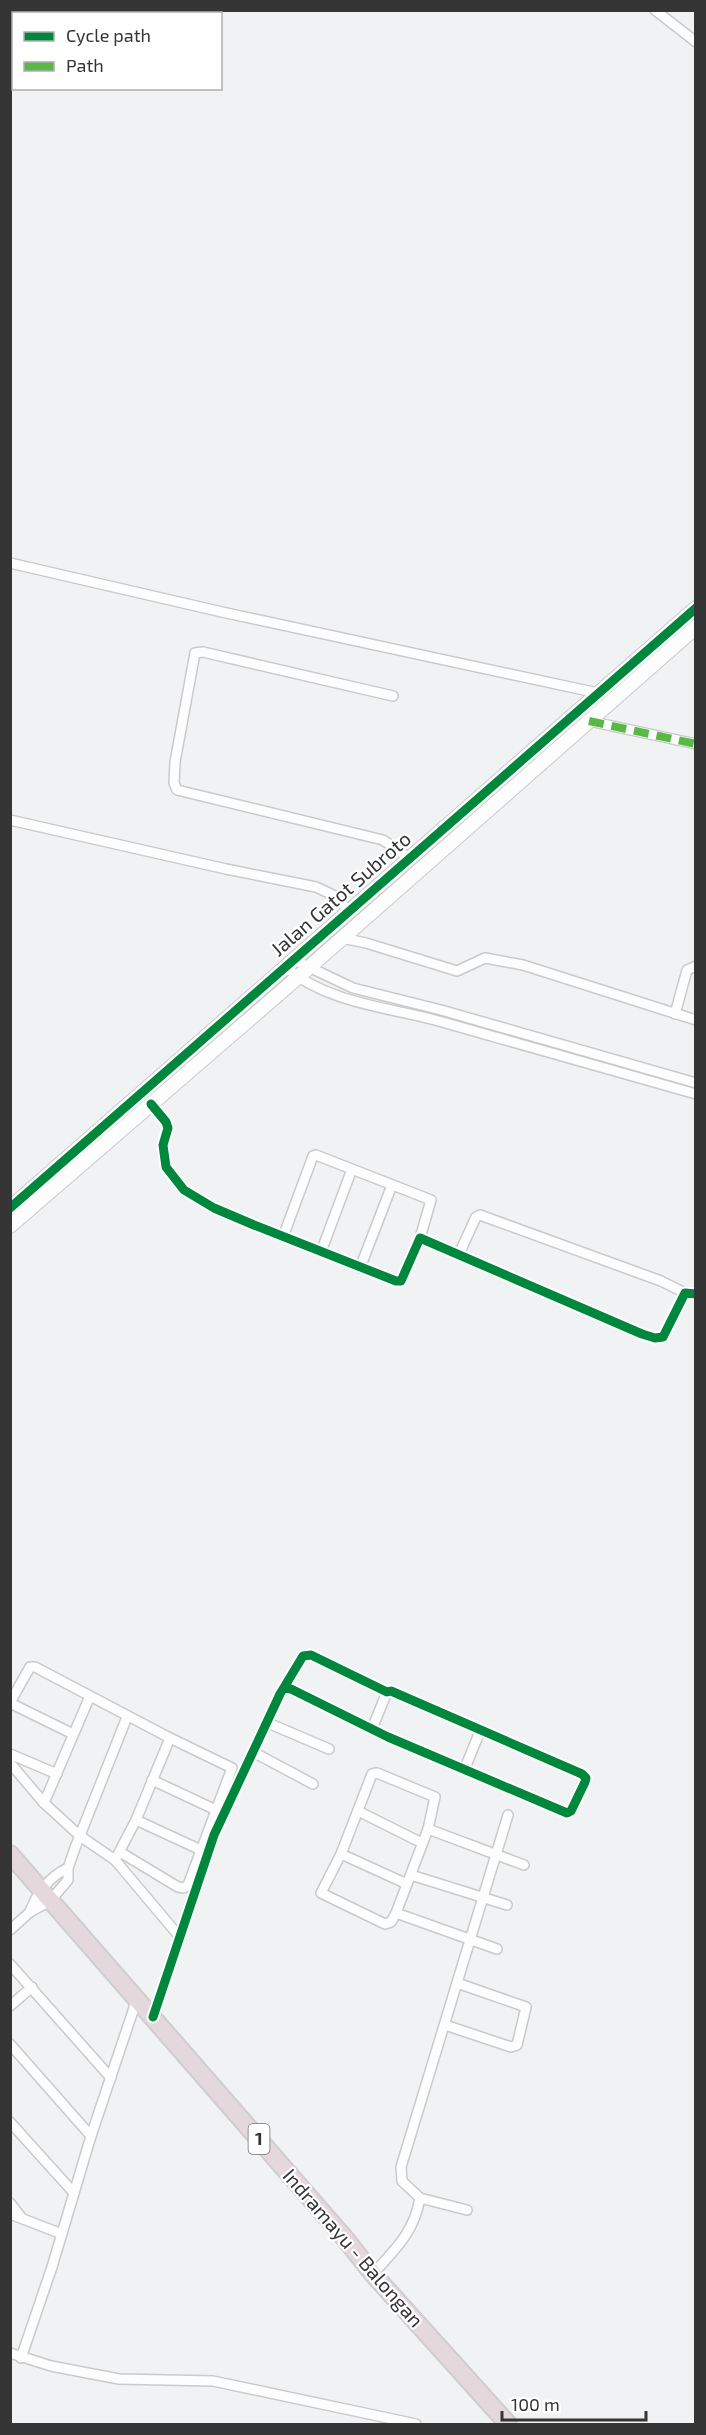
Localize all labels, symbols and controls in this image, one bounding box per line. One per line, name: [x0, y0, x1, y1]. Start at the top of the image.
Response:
legend: [12, 12, 222, 90]
text: Cycle path: [66, 24, 151, 46]
text: Path: [66, 54, 104, 76]
street label: Jalan Gatot Subroto: [266, 826, 415, 961]
road number: 1: [248, 2124, 270, 2154]
street label: Indramayu - Balongan: [279, 2163, 429, 2331]
scale bar: [502, 2384, 646, 2422]
text: 100 m: [511, 2393, 560, 2415]

